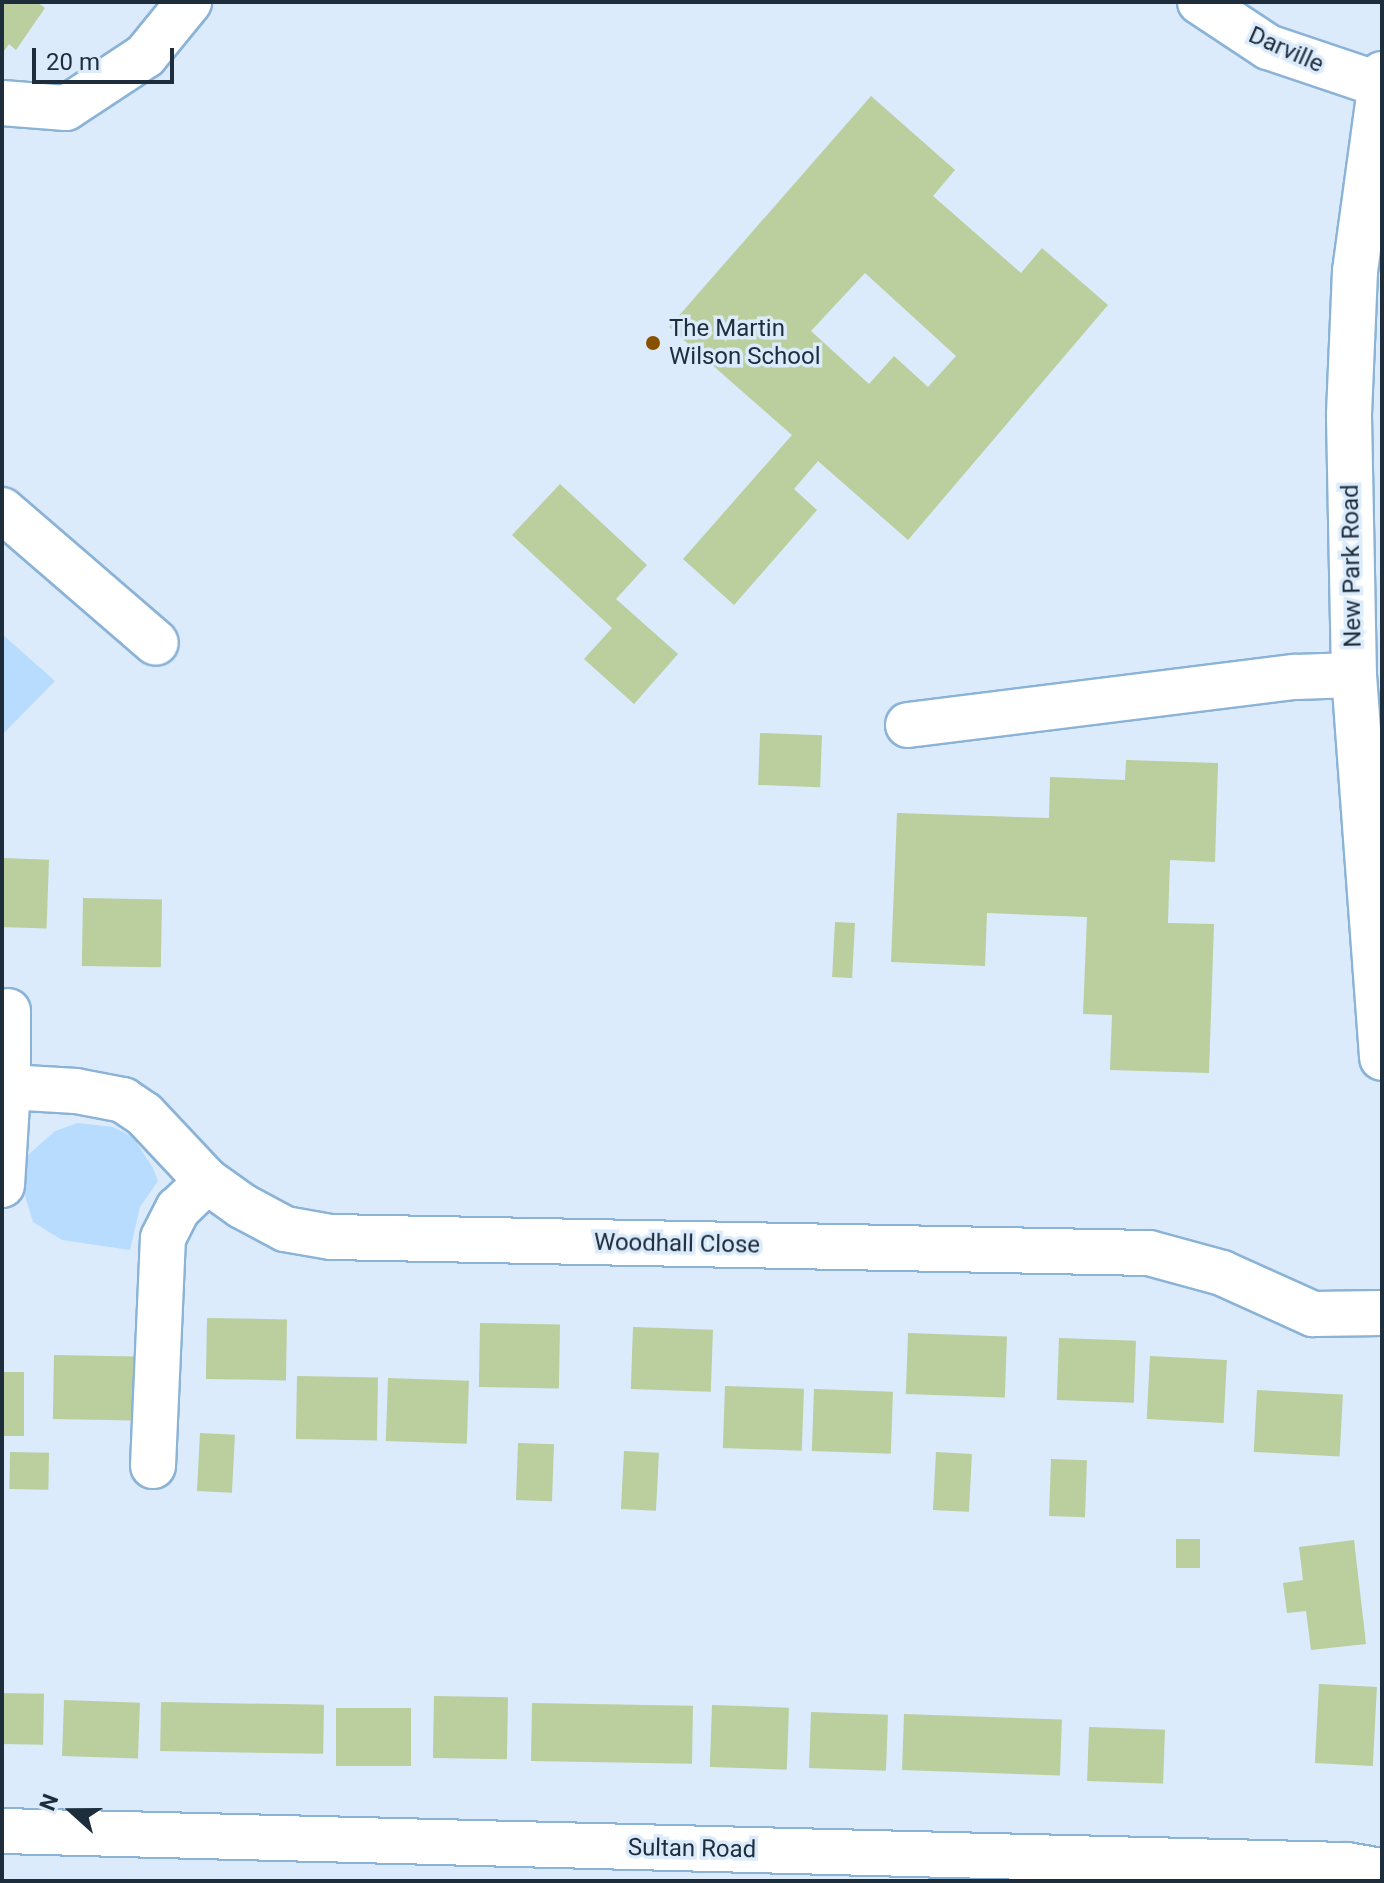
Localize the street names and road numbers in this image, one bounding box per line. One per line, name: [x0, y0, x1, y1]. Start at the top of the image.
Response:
street label: Darville: [1244, 21, 1328, 79]
street label: New Park Road: [1336, 484, 1368, 648]
street label: Woodhall Close: [594, 1228, 760, 1260]
street label: Sultan Road: [628, 1833, 756, 1865]

